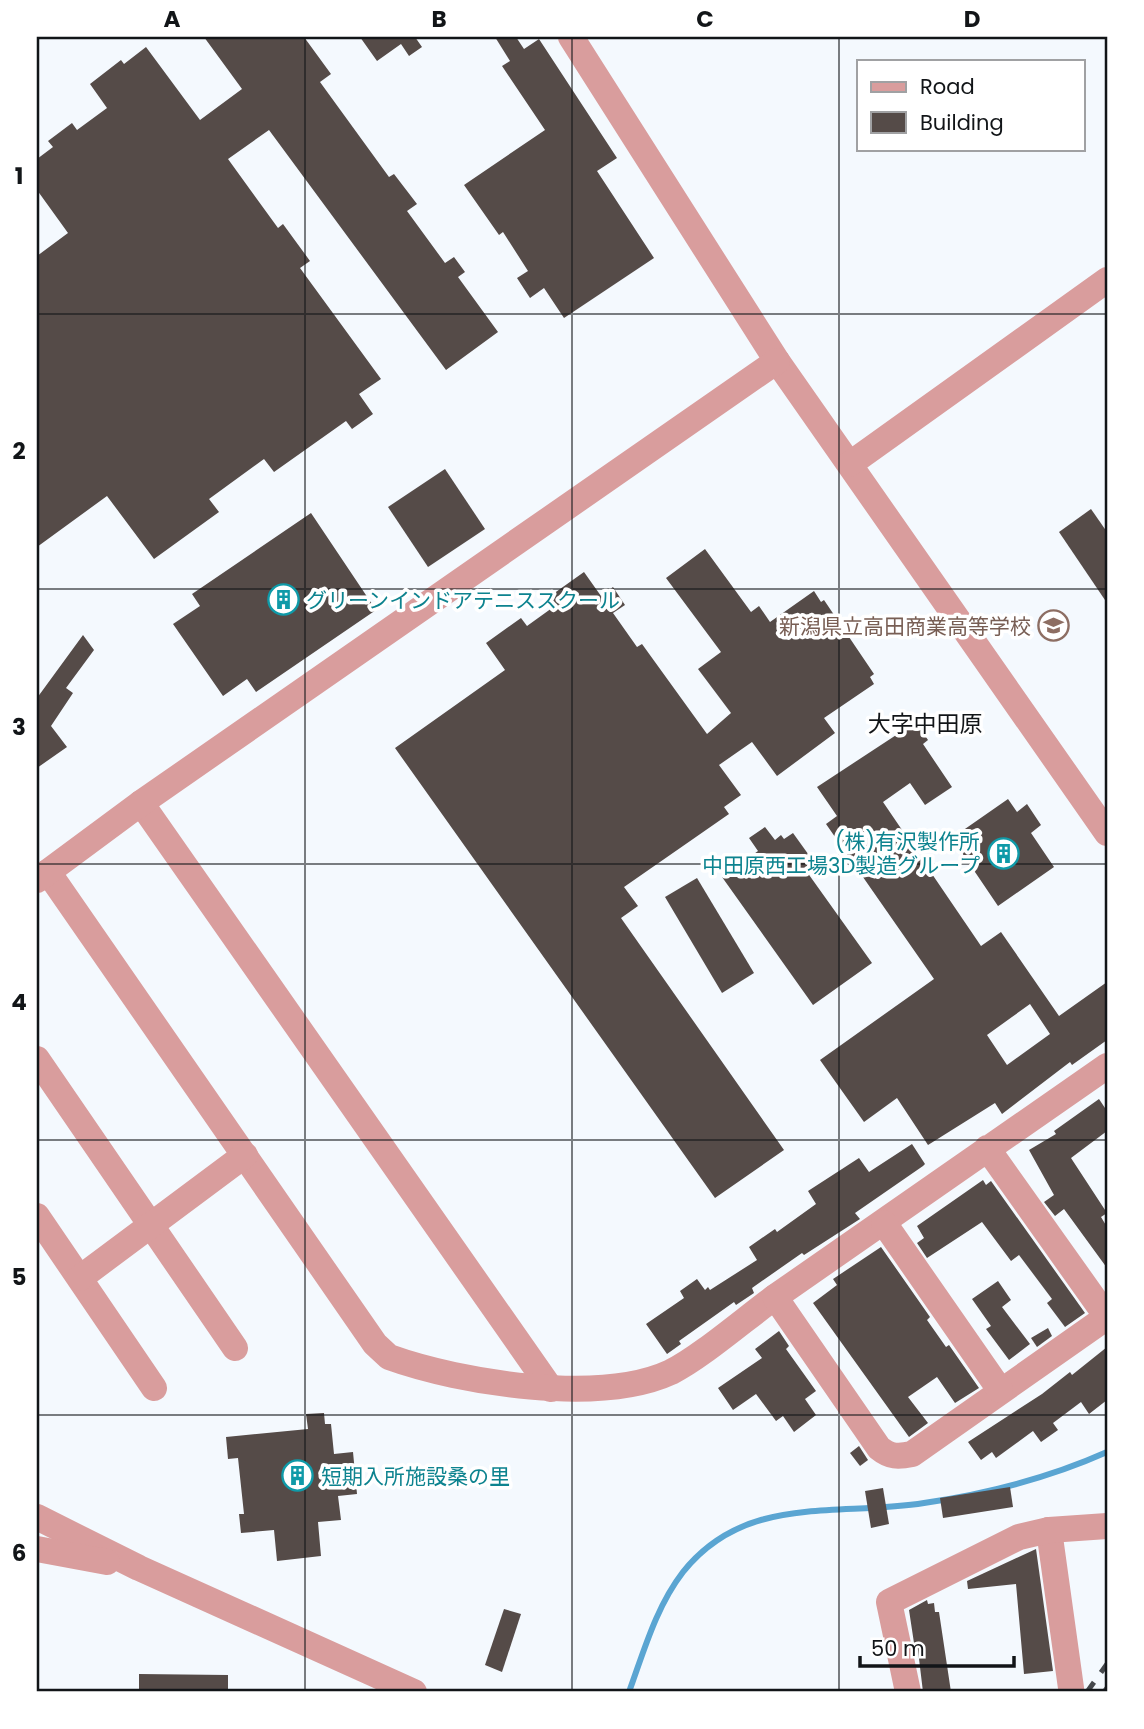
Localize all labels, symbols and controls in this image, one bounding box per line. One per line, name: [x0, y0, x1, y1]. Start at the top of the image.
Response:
text: A: [164, 3, 181, 35]
text: B: [431, 3, 447, 35]
text: C: [696, 3, 714, 35]
text: D: [964, 3, 980, 35]
legend: [857, 60, 1084, 150]
text: Road: [920, 72, 975, 101]
text: Building: [920, 108, 1004, 137]
text: 1: [15, 160, 23, 192]
text: 2: [12, 435, 26, 467]
building icon: グリーンインドアテニススクール: [266, 583, 300, 617]
place label: グリーンインドアテニススクール: [306, 586, 620, 615]
school or university icon: 新潟県立高田商業高等学校: [1037, 609, 1071, 643]
place label: 新潟県立高田商業高等学校: [779, 612, 1031, 641]
district label: 大字中田原: [868, 708, 983, 740]
text: 3: [12, 711, 26, 743]
place label: (株)有沢製作所 中田原西工場3D製造グループ: [702, 827, 980, 880]
building icon: (株)有沢製作所 中田原西工場3D製造グループ: [986, 836, 1020, 870]
text: 4: [11, 986, 27, 1018]
text: 5: [12, 1261, 26, 1293]
building icon: 短期入所施設桑の里: [281, 1459, 315, 1493]
place label: 短期入所施設桑の里: [321, 1462, 510, 1491]
text: 6: [12, 1537, 26, 1569]
scale bar: [860, 1624, 1014, 1668]
text: 50 m: [871, 1634, 925, 1663]

